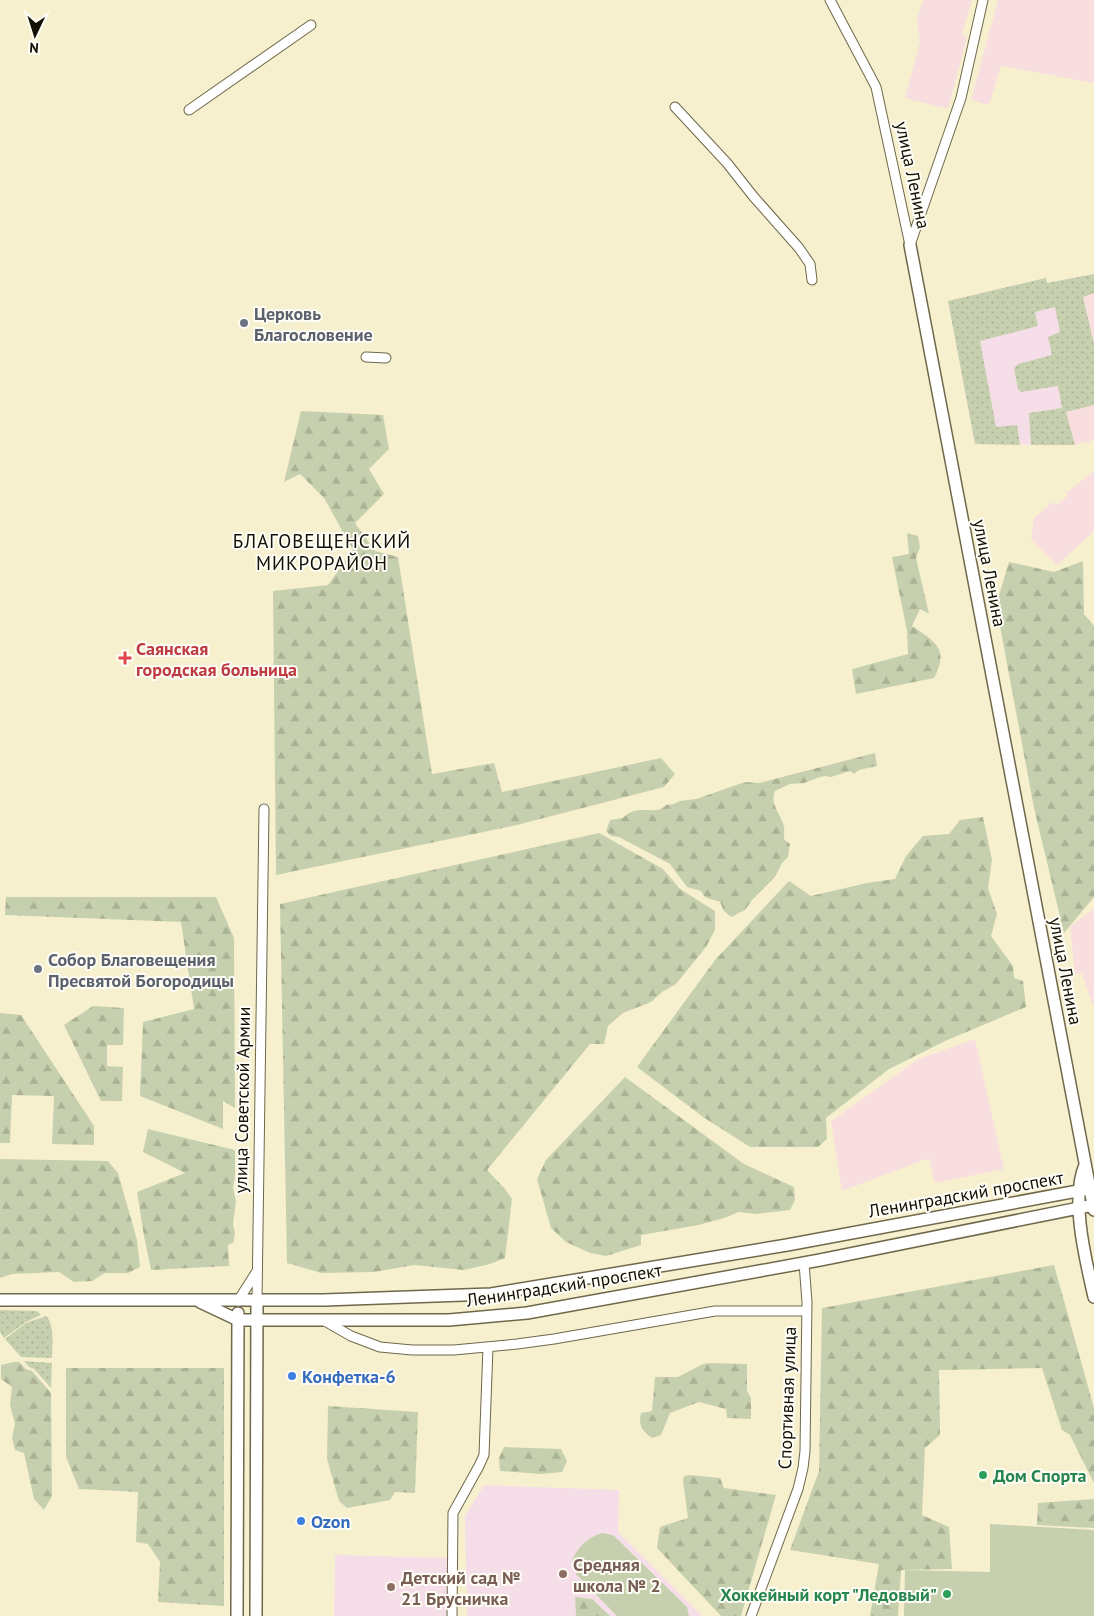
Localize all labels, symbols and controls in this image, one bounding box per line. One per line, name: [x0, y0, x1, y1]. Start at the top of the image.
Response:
north arrow: [10, 10, 60, 60]
text: N: [29, 39, 39, 57]
street label: улица Ленина: [890, 119, 936, 231]
place label: Церковь Благословение: [254, 302, 373, 346]
marker: Церковь Благословение: [238, 317, 250, 329]
street label: улица Ленина: [968, 517, 1012, 629]
district label: БЛАГОВЕЩЕНСКИЙ МИКРОРАЙОН: [233, 529, 411, 575]
place label: Саянская городская больница: [136, 637, 297, 681]
marker: Саянская городская больница: [118, 651, 132, 665]
street label: улица Ленина: [1044, 915, 1088, 1027]
place label: Собор Благовещения Пресвятой Богородицы: [48, 948, 234, 992]
marker: Собор Благовещения Пресвятой Богородицы: [32, 963, 44, 975]
street label: улица Советской Армии: [229, 1006, 255, 1194]
street label: Ленинградский проспект: [866, 1165, 1066, 1223]
street label: Ленинградский проспект: [464, 1258, 664, 1312]
street label: Спортивная улица: [773, 1326, 801, 1470]
place label: Конфетка-6: [302, 1365, 396, 1388]
marker: Конфетка-6: [286, 1370, 298, 1382]
place label: Дом Спорта: [993, 1464, 1087, 1487]
marker: Дом Спорта: [977, 1469, 989, 1481]
place label: Ozon: [311, 1510, 350, 1533]
marker: Ozon: [295, 1515, 307, 1527]
place label: Средняя школа № 2: [573, 1553, 661, 1597]
place label: Детский сад № 21 Брусничка: [401, 1566, 520, 1610]
marker: Средняя школа № 2: [557, 1568, 569, 1580]
marker: Детский сад № 21 Брусничка: [385, 1581, 397, 1593]
place label: Хоккейный корт "Ледовый": [720, 1583, 937, 1606]
marker: Хоккейный корт "Ледовый": [941, 1588, 953, 1600]

